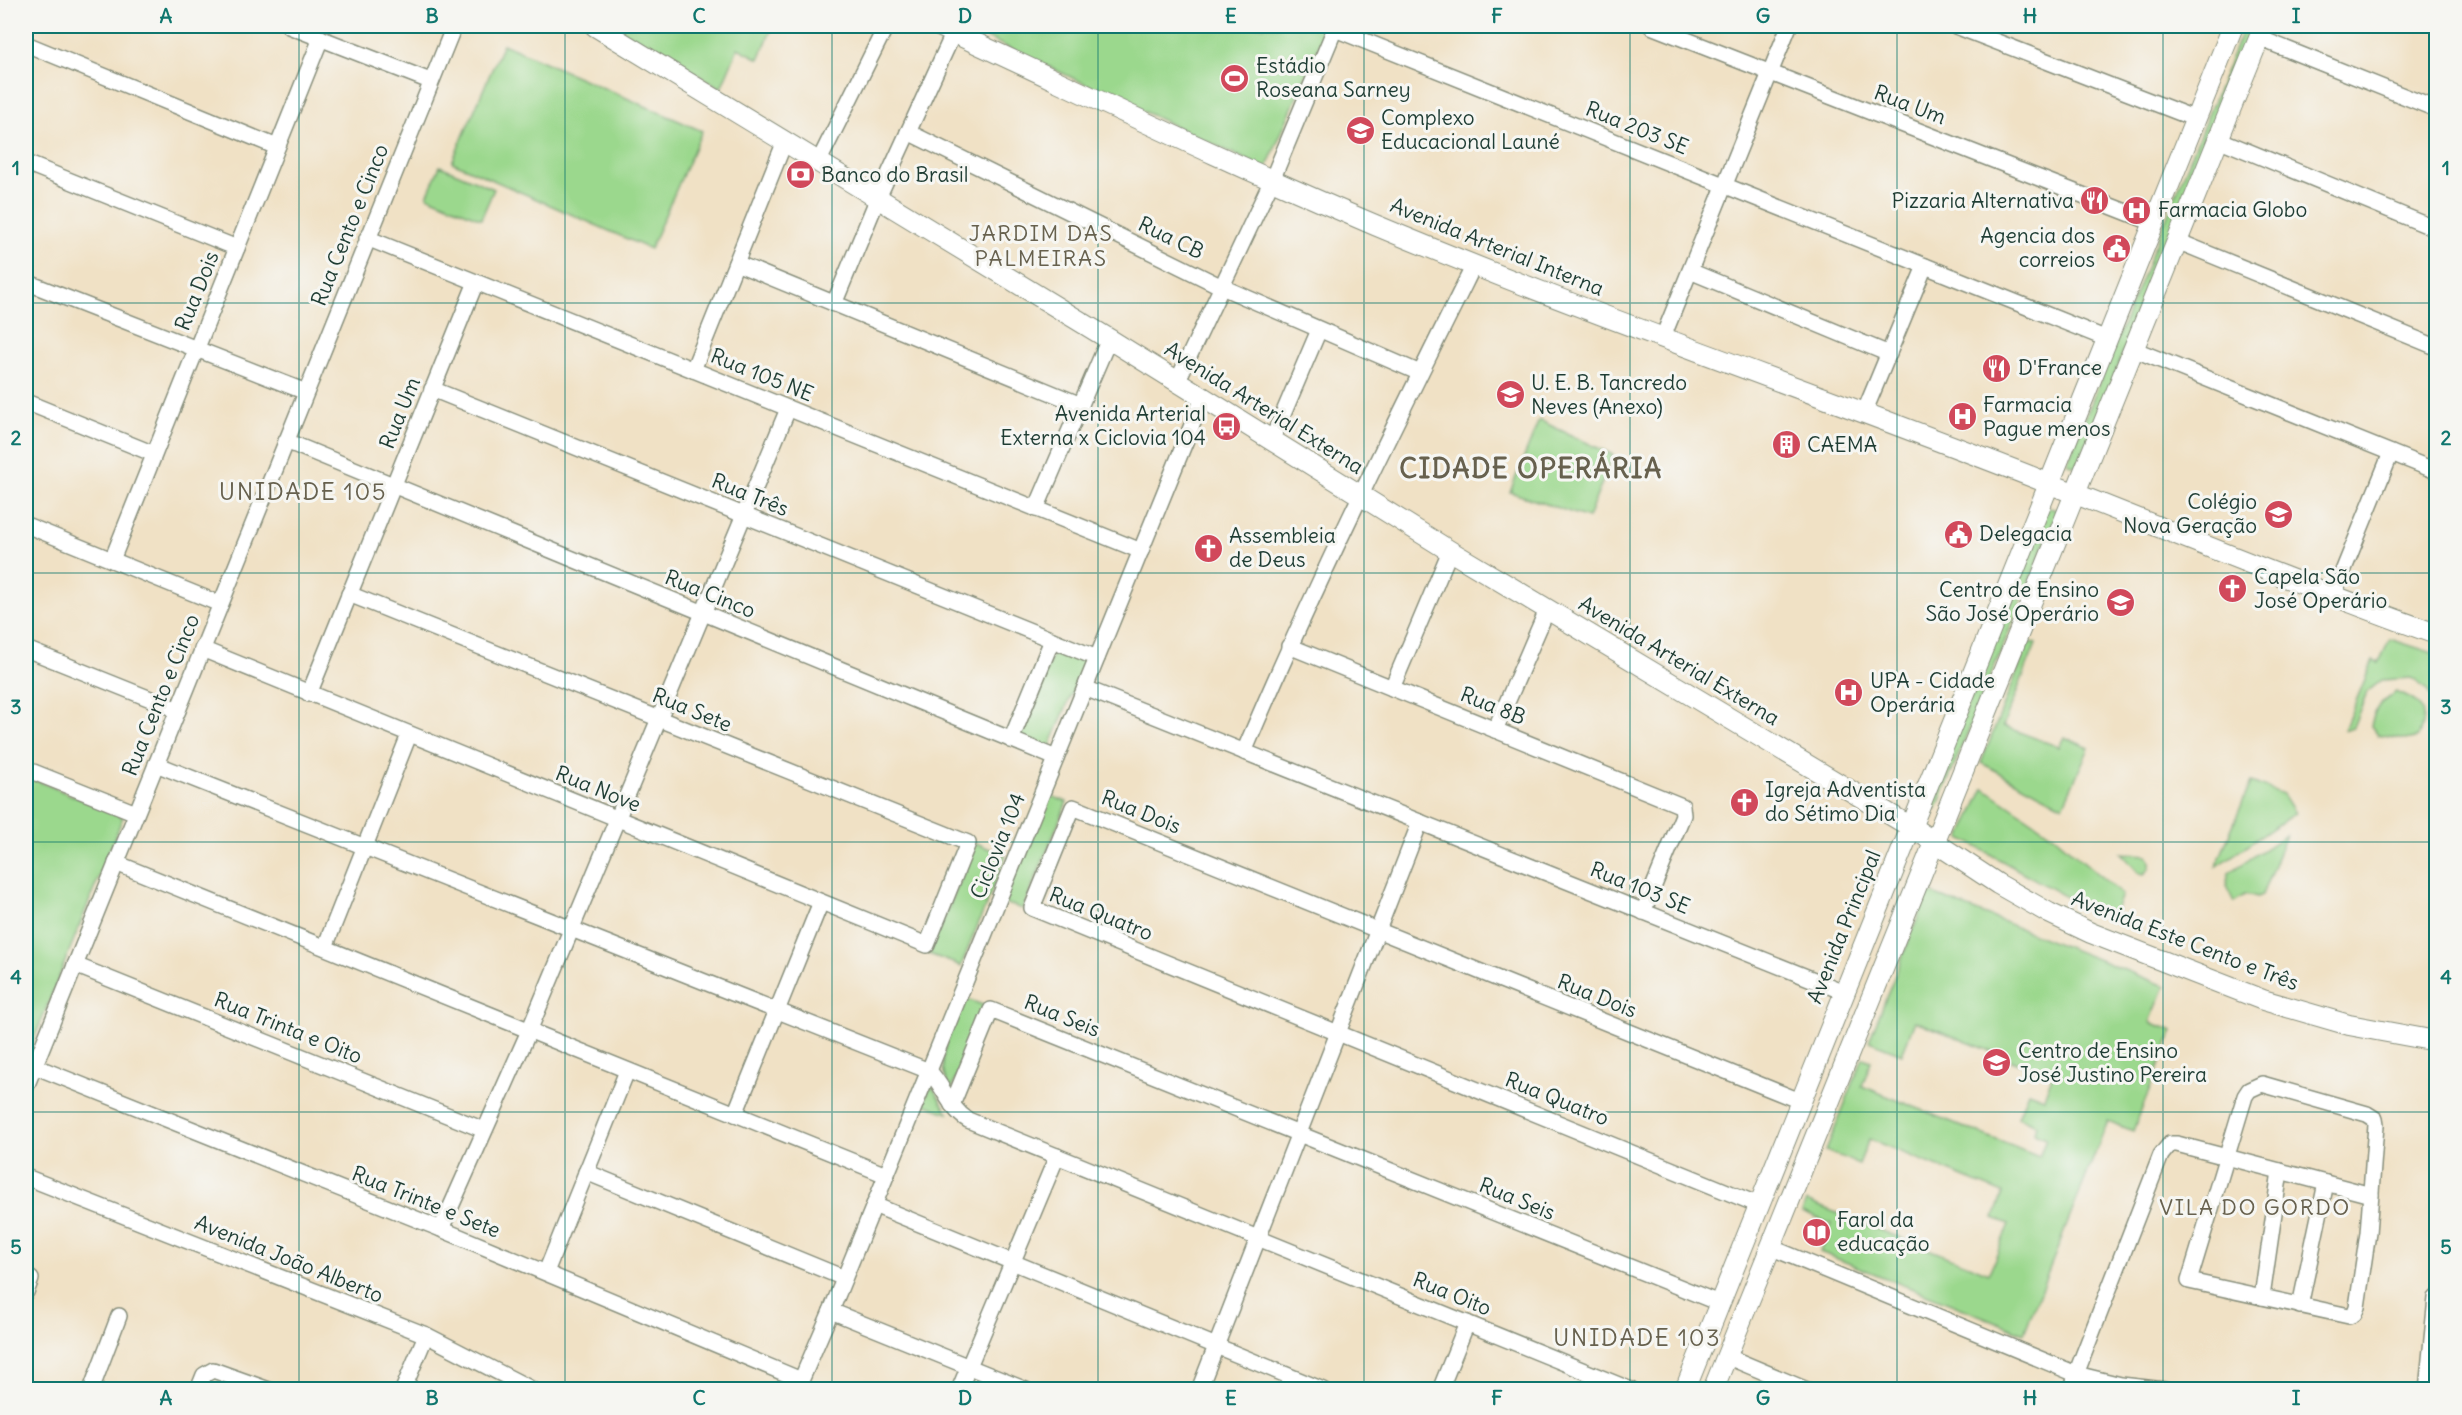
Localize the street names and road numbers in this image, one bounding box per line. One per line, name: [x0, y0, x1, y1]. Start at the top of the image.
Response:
street label: Rua Um: [1870, 78, 1950, 131]
street label: Rua 203 SE: [1582, 95, 1693, 160]
street label: Rua Cento e Cinco: [305, 140, 394, 310]
street label: Avenida Arterial Interna: [1386, 191, 1608, 302]
street label: Rua CB: [1134, 210, 1209, 265]
street label: Rua Dois: [168, 247, 225, 335]
street label: Avenida Arterial Externa: [1160, 335, 1369, 480]
street label: Rua 105 NE: [707, 342, 818, 407]
street label: Rua Um: [373, 373, 426, 453]
street label: Rua Três: [708, 467, 793, 522]
street label: Rua Cinco: [661, 563, 759, 624]
street label: Avenida Arterial Externa: [1574, 590, 1785, 731]
street label: Rua Cento e Cinco: [116, 610, 205, 780]
street label: Rua 8B: [1456, 680, 1530, 731]
street label: Rua Sete: [648, 681, 736, 738]
street label: Rua Nove: [551, 759, 645, 818]
street label: Rua Dois: [1097, 783, 1185, 840]
street label: Ciclovia 104: [964, 789, 1031, 903]
street label: Avenida Principal: [1800, 846, 1887, 1008]
street label: Rua 103 SE: [1586, 855, 1694, 920]
street label: Rua Quatro: [1045, 880, 1157, 947]
street label: Avenida Este Cento e Três: [2068, 885, 2303, 996]
street label: Rua Dois: [1553, 967, 1641, 1024]
street label: Rua Trinta e Oito: [210, 986, 366, 1070]
street label: Rua Seis: [1020, 988, 1104, 1043]
street label: Rua Quatro: [1501, 1065, 1613, 1132]
street label: Rua Trinte e Sete: [348, 1159, 504, 1244]
street label: Rua Seis: [1475, 1171, 1559, 1226]
street label: Avenida João Alberto: [191, 1208, 387, 1309]
street label: Rua Oito: [1409, 1266, 1495, 1321]

